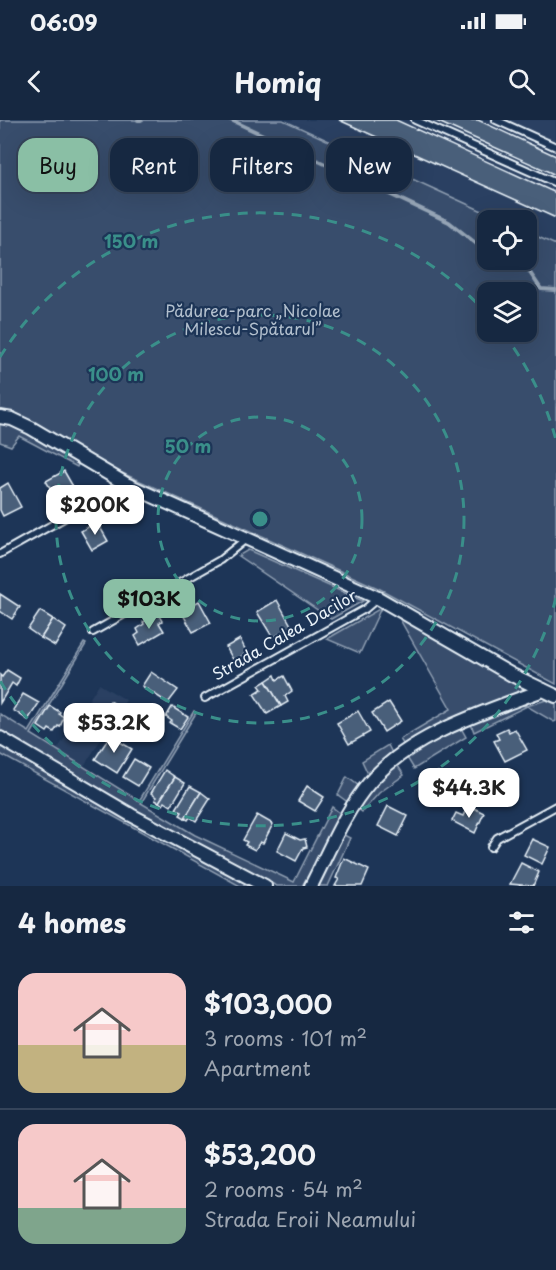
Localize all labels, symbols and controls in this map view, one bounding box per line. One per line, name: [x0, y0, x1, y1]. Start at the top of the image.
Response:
text: 06:09: [30, 5, 98, 38]
text: Homiq: [234, 61, 322, 102]
icon: back: [18, 65, 51, 98]
icon: search: [505, 65, 538, 98]
chip: Buy: [18, 138, 98, 192]
chip: Rent: [110, 138, 198, 192]
chip: Filters: [210, 138, 314, 192]
chip: New: [326, 138, 412, 192]
map controls: [477, 210, 537, 342]
button: locate: [477, 210, 537, 270]
text: 150 m: [104, 227, 158, 254]
button: layers: [477, 282, 537, 342]
park label: Pădurea-parc „Nicolae Milescu-Spătarul”: [165, 298, 341, 340]
text: 100 m: [88, 360, 144, 387]
text: 50 m: [165, 432, 211, 459]
pin: $200K: [53, 485, 137, 536]
text: $200K: [60, 489, 130, 519]
centre of rings: [250, 509, 270, 529]
pin: $103K: [107, 579, 191, 630]
street label: Strada Calea Dacilor: [207, 582, 361, 685]
text: $103K: [117, 583, 181, 613]
pin: $53.2K: [65, 703, 163, 754]
text: $53.2K: [78, 707, 150, 737]
pin: $44.3K: [420, 768, 518, 819]
text: $44.3K: [432, 772, 506, 802]
text: 4 homes: [18, 903, 126, 942]
icon: filters: [505, 906, 538, 939]
text: $103,000: [204, 984, 332, 1023]
icon: home: [66, 997, 138, 1069]
text: 3 rooms · 101 m²: [204, 1023, 367, 1053]
text: Apartment: [204, 1053, 311, 1083]
text: $53,200: [204, 1135, 316, 1174]
icon: home: [66, 1148, 138, 1220]
text: 2 rooms · 54 m²: [204, 1174, 363, 1204]
text: Strada Eroii Neamului: [204, 1204, 416, 1234]

